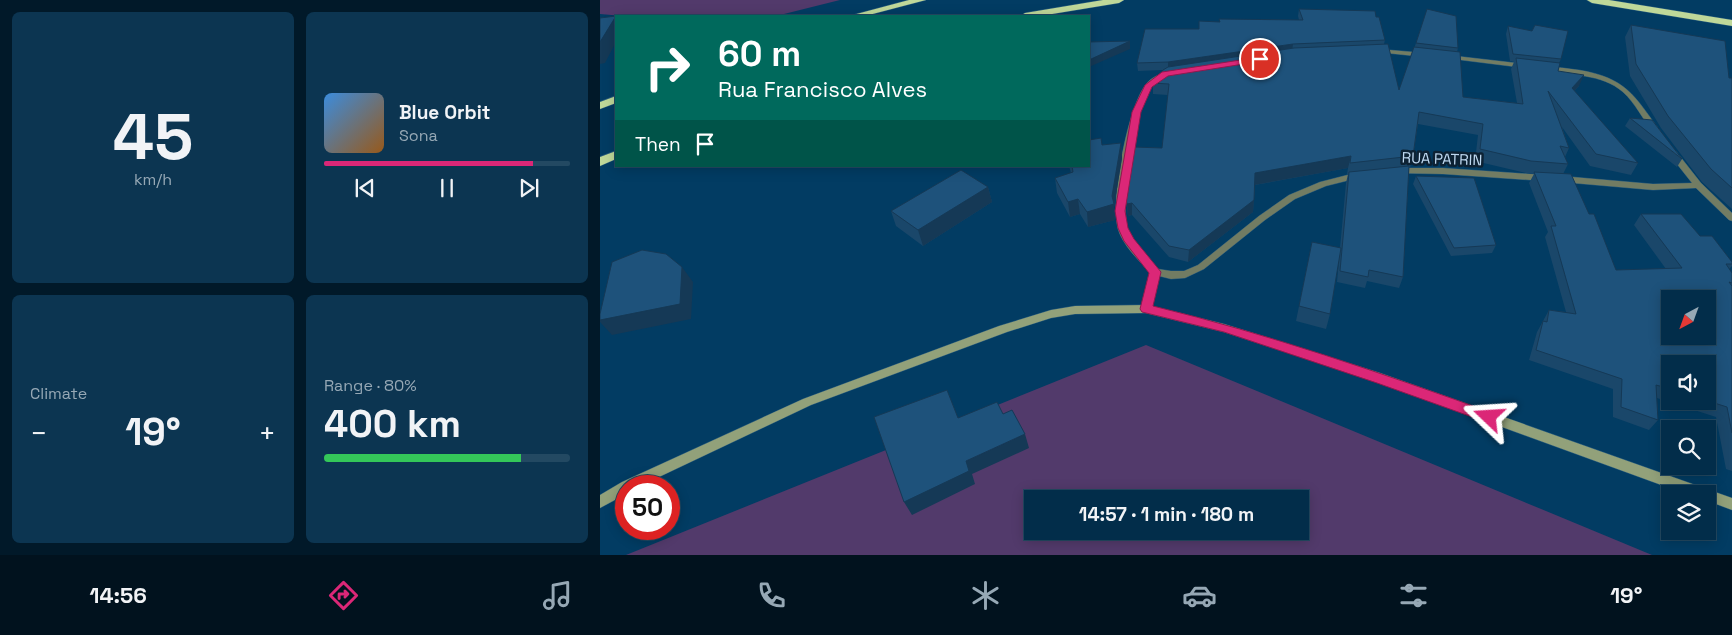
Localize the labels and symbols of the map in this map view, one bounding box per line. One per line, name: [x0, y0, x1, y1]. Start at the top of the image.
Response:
pin: [1239, 38, 1281, 80]
street label: RUA PATRIN: [1401, 148, 1483, 169]
north arrow: [1661, 290, 1716, 345]
position arrow: [1462, 390, 1514, 442]
speed limit sign: 50: [615, 475, 680, 540]

